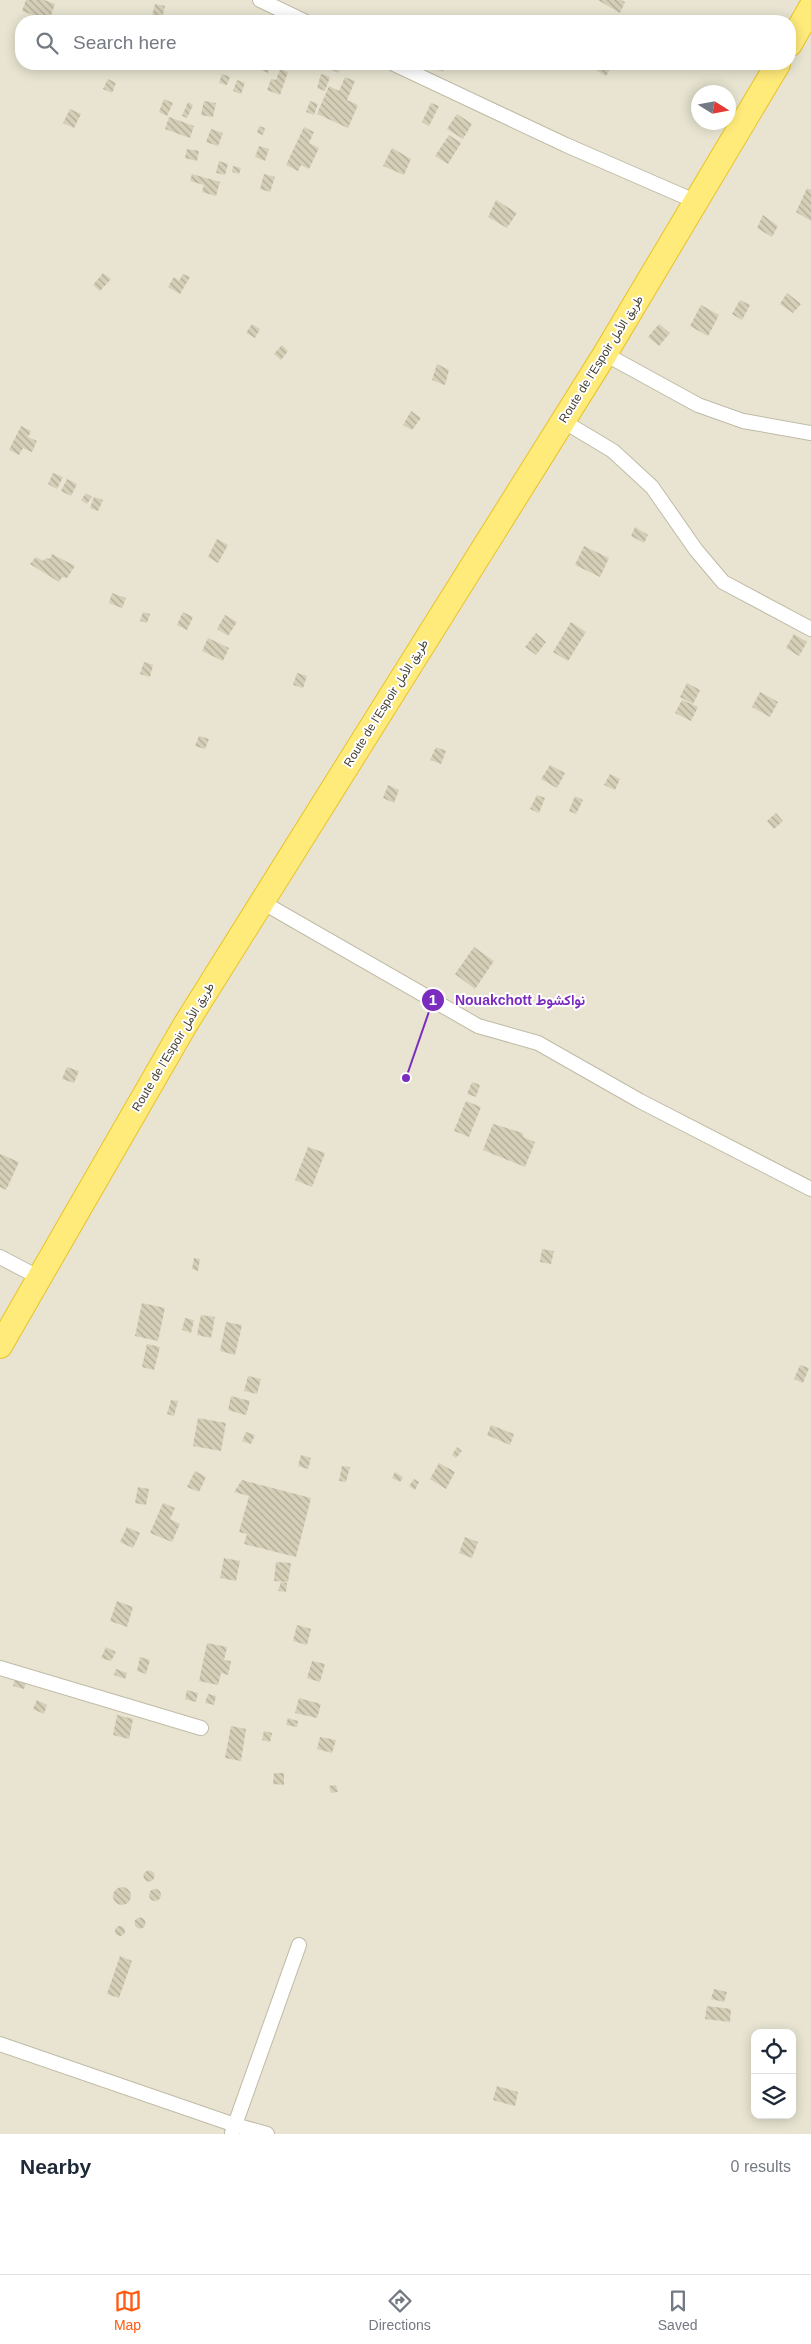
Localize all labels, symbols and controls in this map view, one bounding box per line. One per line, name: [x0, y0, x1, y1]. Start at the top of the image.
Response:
search box: [15, 15, 796, 70]
icon: search: [33, 29, 61, 57]
text: Search here: [73, 32, 177, 53]
north arrow: [691, 85, 736, 130]
street label: Route de l’Espoir طريق الأمل: [556, 293, 647, 426]
street label: Route de l’Espoir طريق الأمل: [341, 637, 432, 770]
street label: Route de l’Espoir طريق الأمل: [129, 980, 218, 1114]
callout: Nouakchott نواكشوط: [420, 986, 595, 1015]
text: 1: [429, 991, 437, 1008]
text: Nouakchott نواكشوط: [455, 992, 585, 1009]
map controls: [751, 2029, 796, 2119]
button: locate: [751, 2029, 796, 2074]
button: layers: [751, 2074, 796, 2119]
text: Nearby: [20, 2155, 91, 2178]
text: 0 results: [731, 2158, 791, 2175]
tab: Map: [114, 2287, 142, 2333]
tab: Directions: [369, 2287, 431, 2333]
tab: Saved: [658, 2287, 697, 2333]

